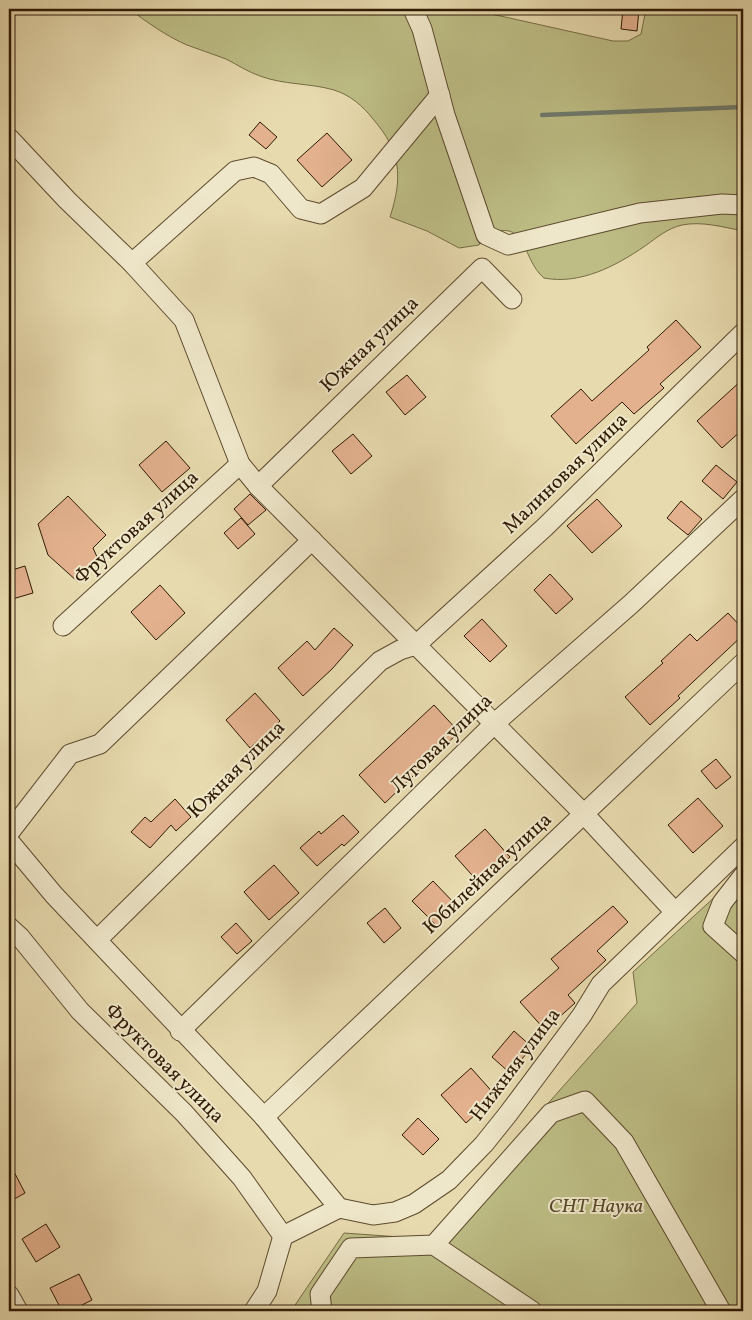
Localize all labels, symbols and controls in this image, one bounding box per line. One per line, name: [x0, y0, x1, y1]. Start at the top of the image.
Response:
street label: Южная улица: [314, 291, 426, 399]
street label: Малиновая улица: [497, 407, 635, 541]
street label: Фруктовая улица: [69, 464, 206, 592]
street label: Луговая улица: [385, 688, 499, 800]
street label: Южная улица: [182, 715, 292, 825]
street label: Юбилейная улица: [417, 807, 559, 941]
street label: Фруктовая улица: [98, 998, 230, 1130]
street label: Нижняя улица: [464, 1003, 568, 1127]
park label: СНТ Наука: [549, 1193, 643, 1221]

